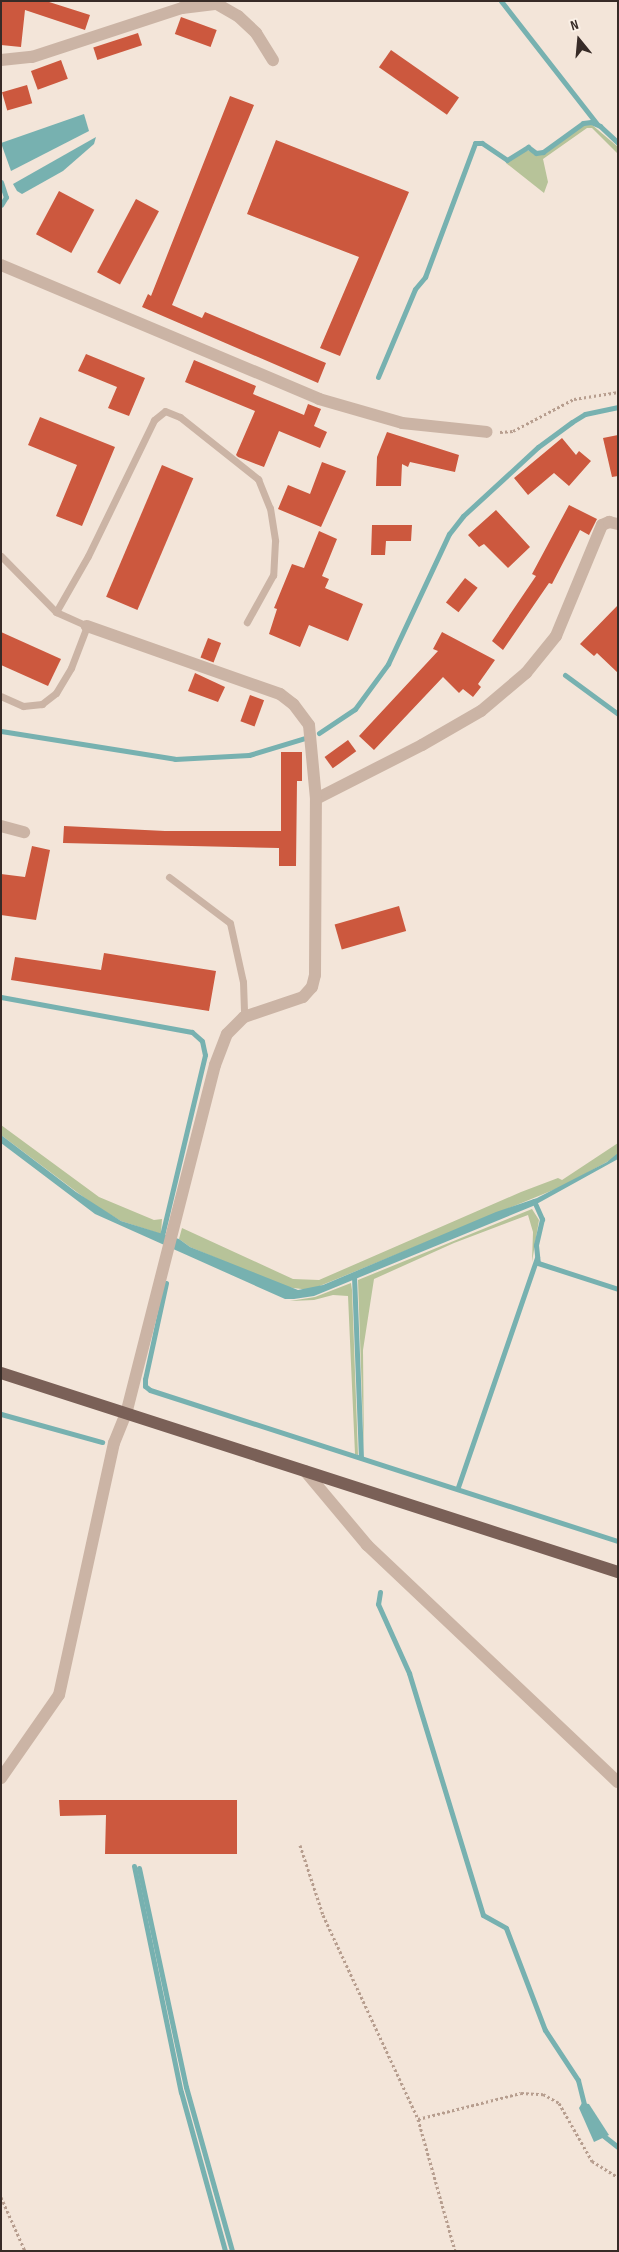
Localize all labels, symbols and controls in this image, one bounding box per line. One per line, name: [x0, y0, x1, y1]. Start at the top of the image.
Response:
north arrow: [554, 15, 604, 65]
text: N: [568, 16, 581, 34]

